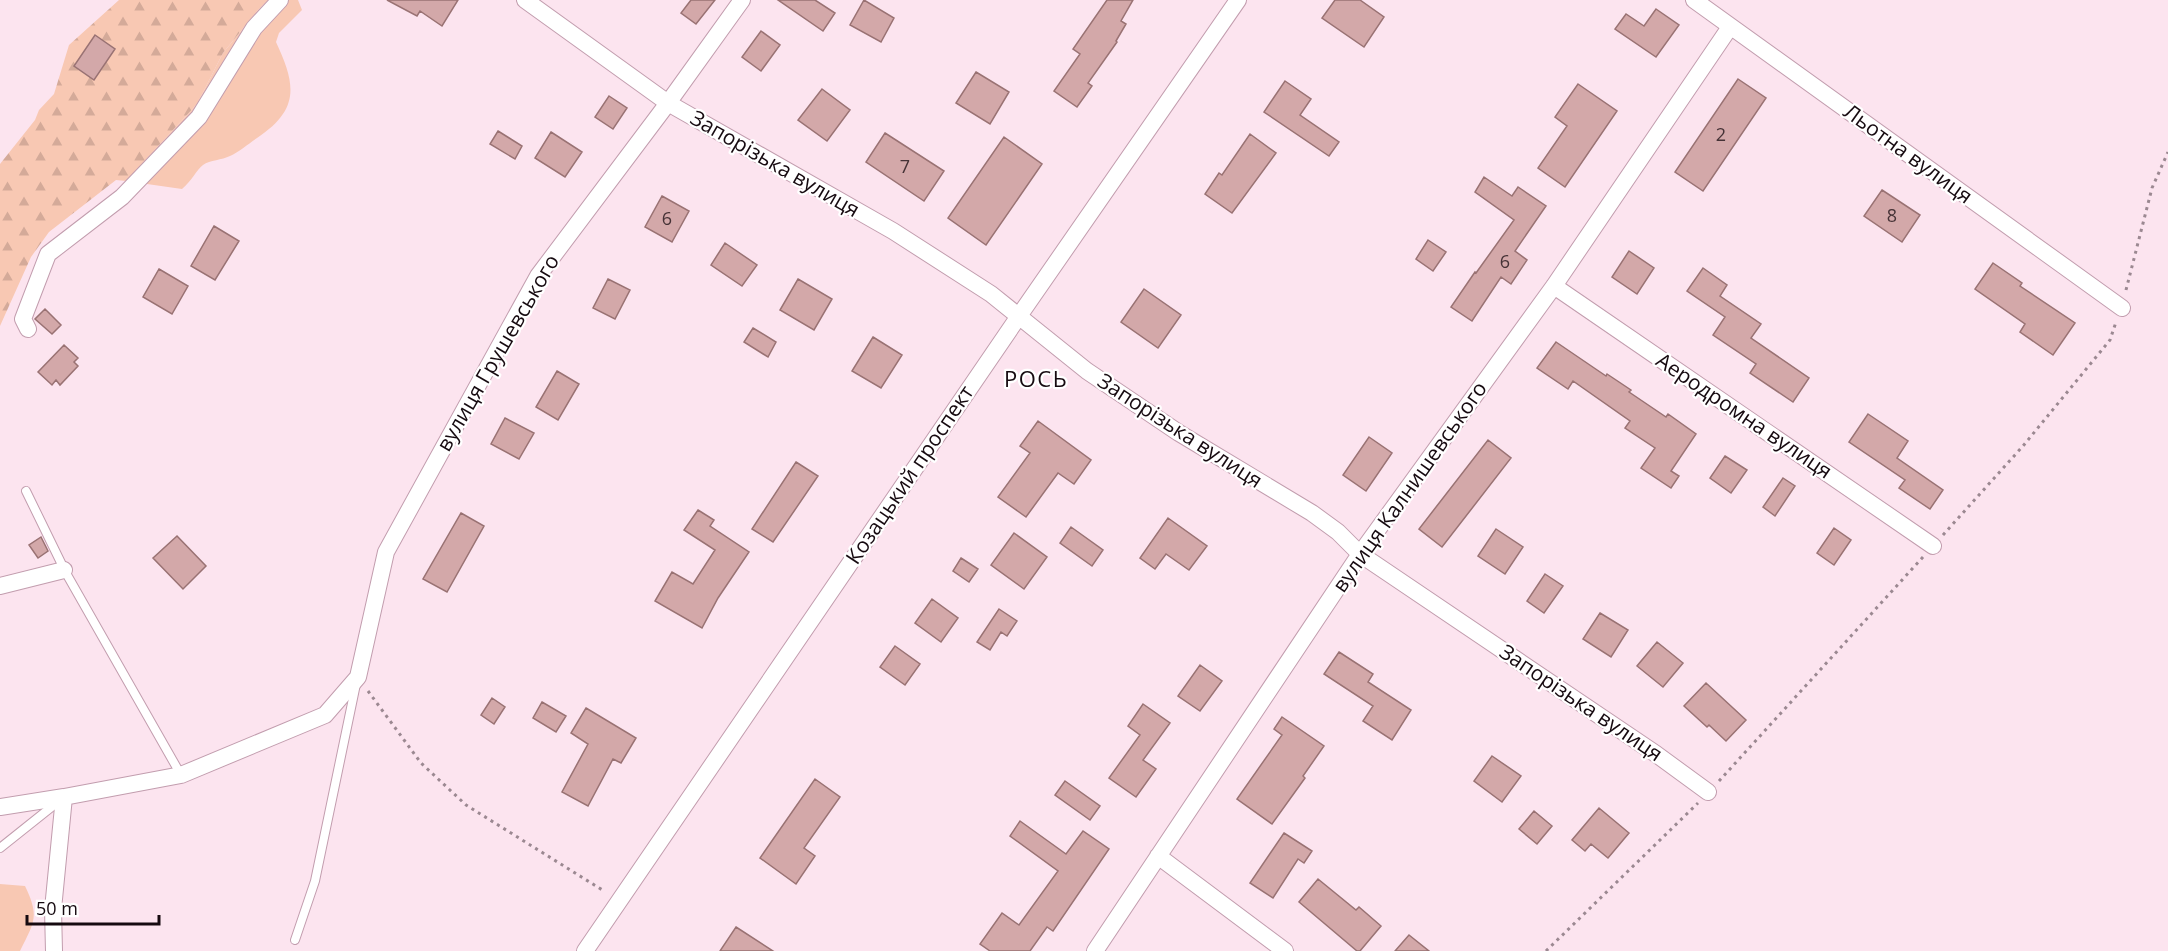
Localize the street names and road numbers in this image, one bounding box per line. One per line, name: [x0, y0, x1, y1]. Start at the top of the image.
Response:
street label: Льотна вулиця: [1839, 97, 1979, 209]
street label: Запорізька вулиця: [686, 103, 865, 223]
street label: вулиця Грушевського: [429, 249, 565, 456]
street label: Аеродромна вулиця: [1651, 346, 1838, 485]
street label: Запорізька вулиця: [1093, 366, 1268, 494]
street label: вулиця Калнишевського: [1326, 375, 1493, 597]
street label: Козацький проспект: [839, 380, 980, 569]
street label: Запорізька вулиця: [1495, 637, 1669, 767]

